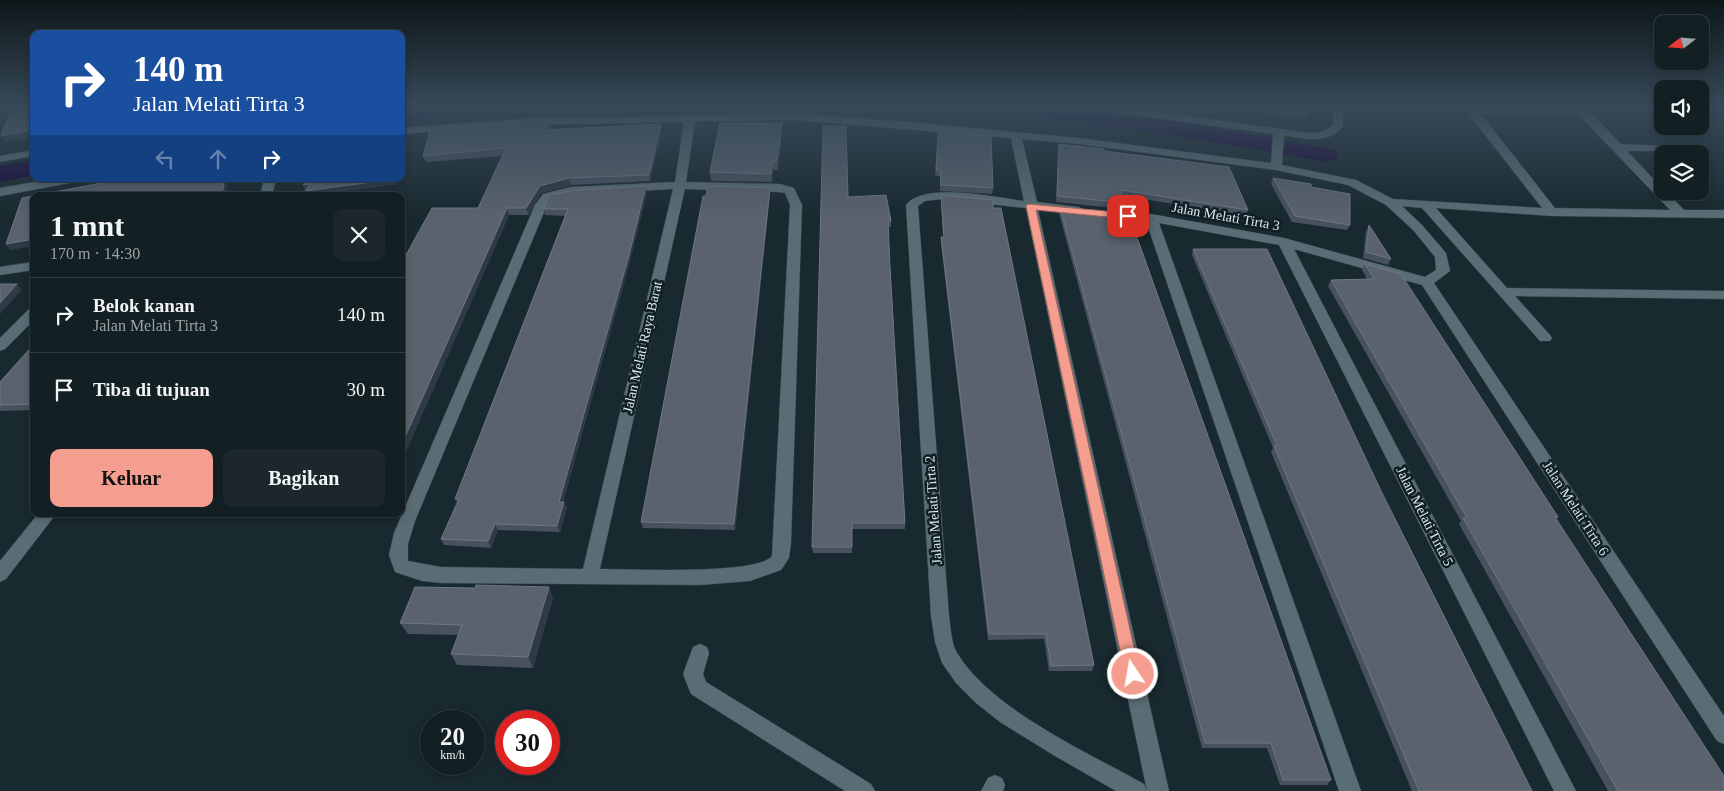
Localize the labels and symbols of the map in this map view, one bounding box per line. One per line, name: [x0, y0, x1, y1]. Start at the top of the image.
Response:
north arrow: [1654, 15, 1709, 70]
pin: [1107, 195, 1149, 237]
street label: Jalan Melati Tirta 3: [1171, 200, 1281, 233]
street label: Jalan Melati Raya Barat: [620, 280, 665, 415]
street label: Jalan Melati Tirta 2: [922, 455, 945, 565]
street label: Jalan Melati Tirta 6: [1540, 458, 1612, 558]
street label: Jalan Melati Tirta 5: [1393, 464, 1456, 568]
position arrow: [1106, 647, 1158, 699]
speed limit sign: 30: [495, 710, 560, 775]

